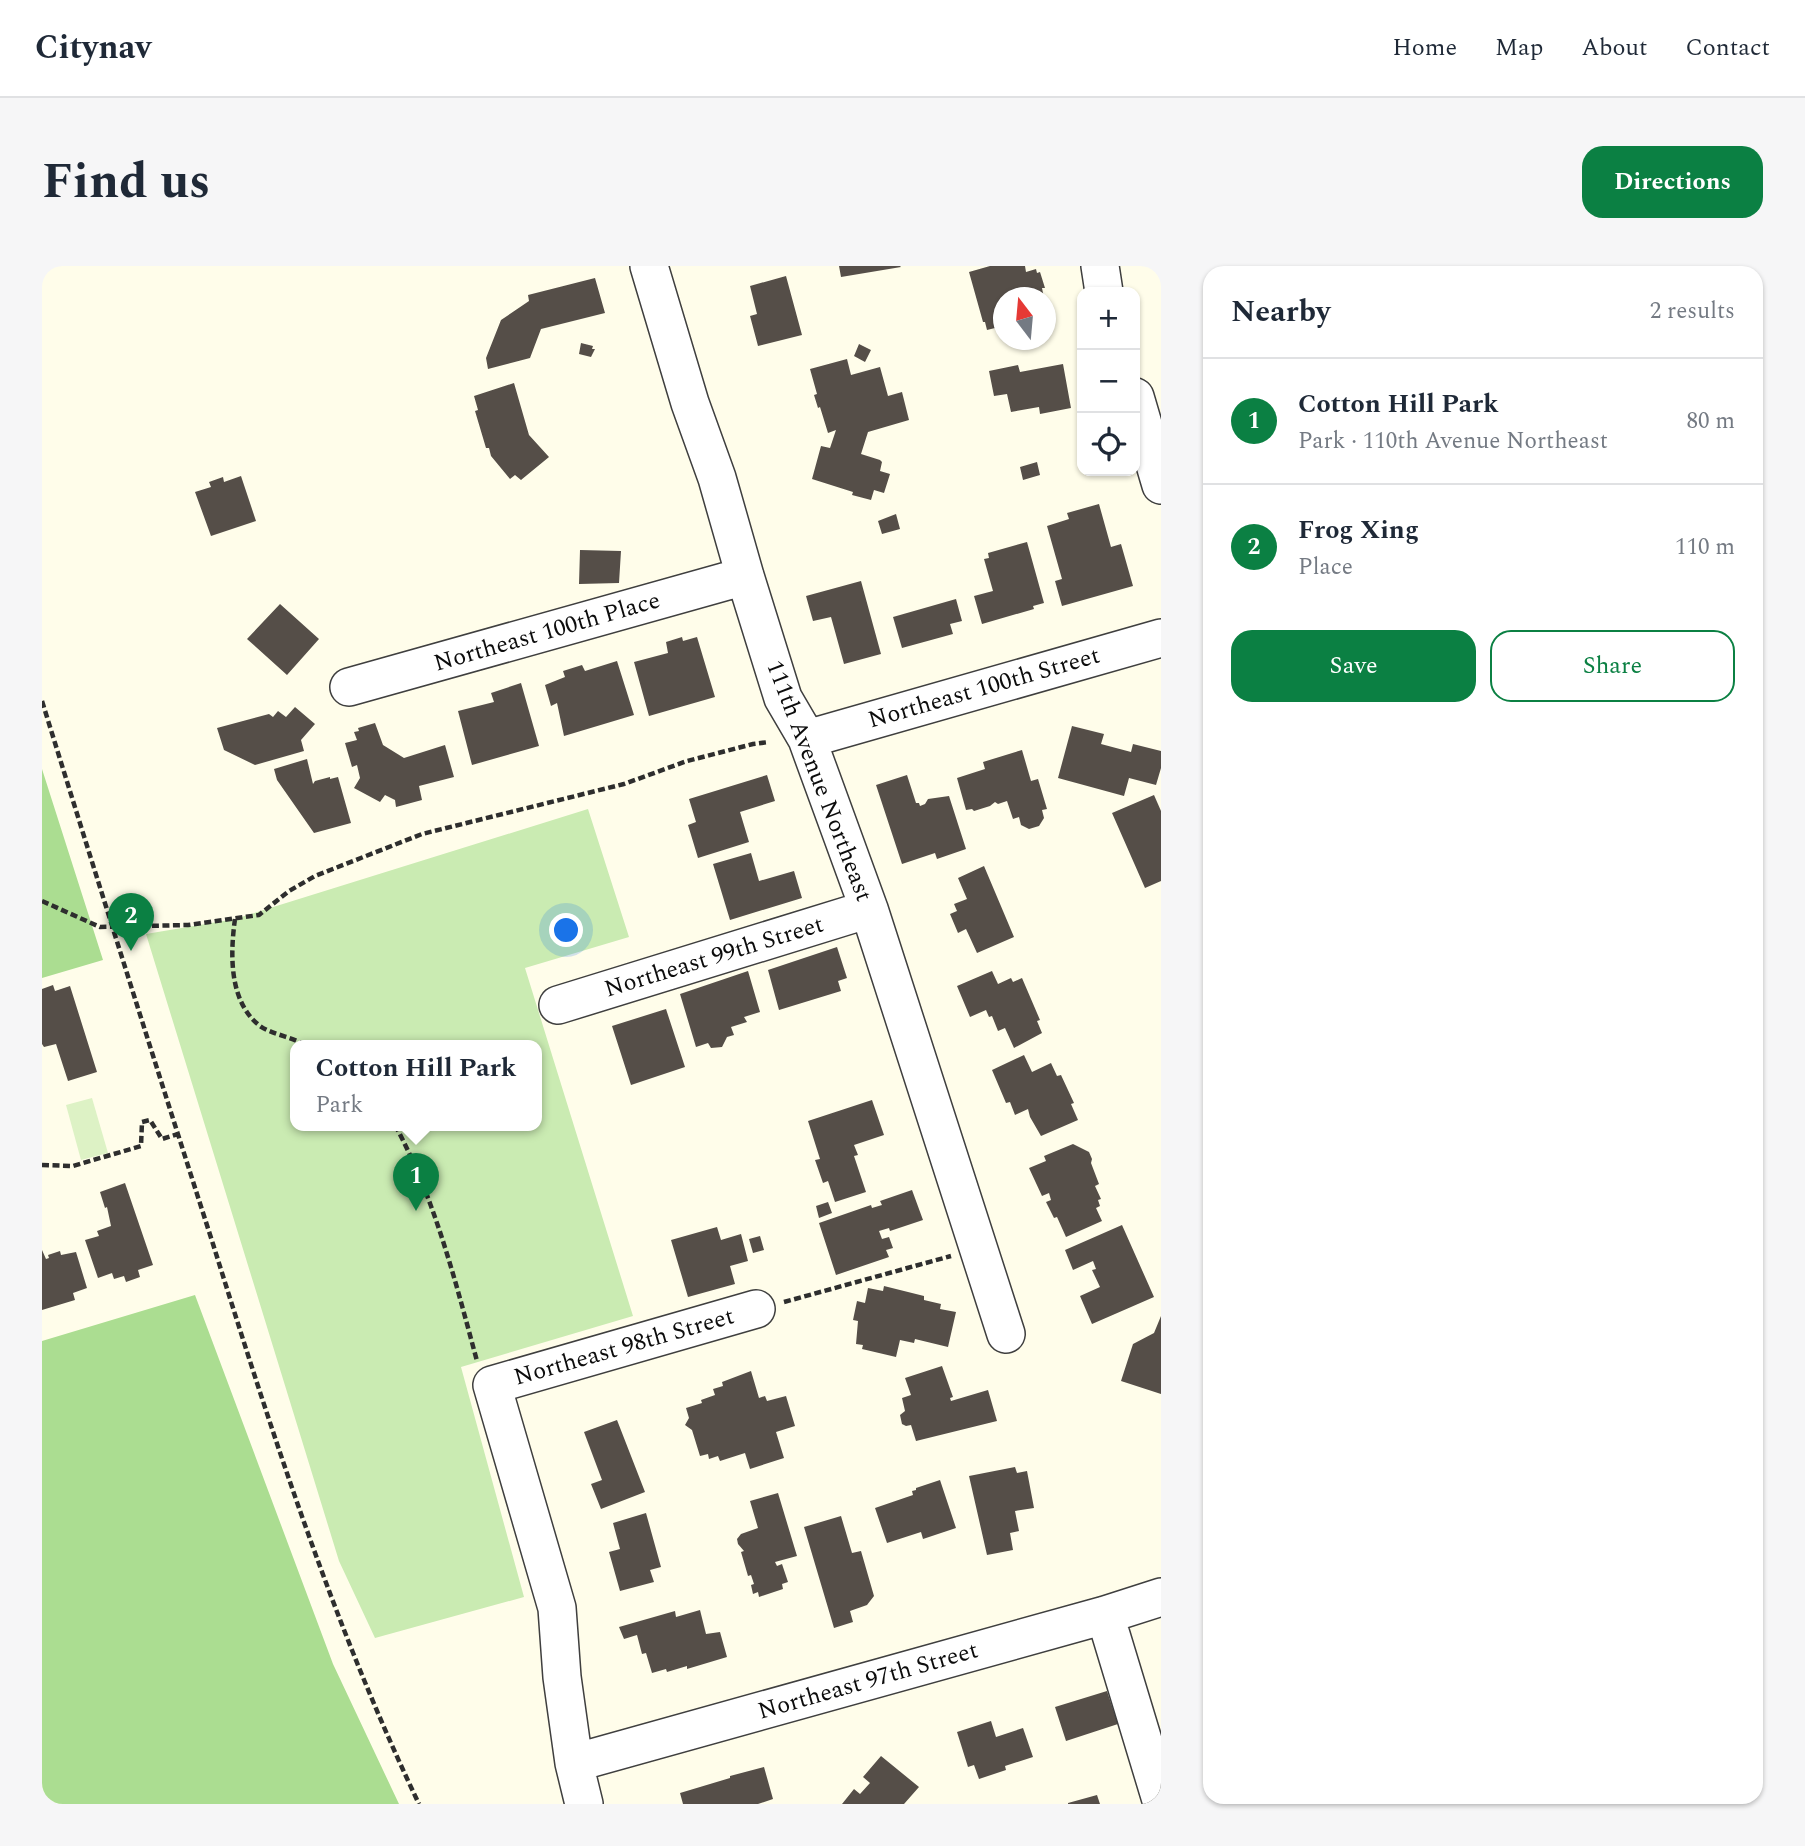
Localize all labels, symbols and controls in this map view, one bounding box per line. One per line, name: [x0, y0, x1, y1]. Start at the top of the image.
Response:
text: Citynav: [35, 23, 151, 73]
text: Home: [1392, 30, 1457, 66]
text: Map: [1495, 30, 1543, 66]
text: About: [1581, 30, 1647, 66]
text: Contact: [1685, 30, 1770, 66]
text: Find us: [42, 145, 210, 220]
button: Directions: [1582, 146, 1763, 218]
north arrow: [993, 287, 1056, 350]
map controls: [1077, 287, 1140, 476]
button: +: [1077, 287, 1140, 350]
text: Nearby: [1231, 289, 1330, 335]
text: 2 results: [1650, 294, 1735, 329]
button: −: [1077, 350, 1140, 413]
text: Cotton Hill Park: [1298, 384, 1499, 424]
text: 1: [1248, 404, 1260, 439]
text: 80 m: [1686, 404, 1735, 439]
button: locate: [1077, 413, 1140, 476]
text: Park · 110th Avenue Northeast: [1298, 424, 1608, 459]
text: Frog Xing: [1298, 510, 1419, 550]
text: 2: [1248, 530, 1260, 565]
text: 110 m: [1675, 530, 1735, 565]
text: Place: [1298, 550, 1353, 585]
street label: Northeast 100th Place: [430, 582, 664, 682]
button: Save: [1231, 630, 1476, 702]
button: Share: [1490, 630, 1735, 702]
street label: Northeast 100th Street: [864, 638, 1104, 738]
street label: 111th Avenue Northeast: [756, 655, 882, 907]
pin: 2: [108, 893, 154, 951]
street label: Northeast 99th Street: [600, 907, 828, 1007]
your location: [549, 913, 583, 947]
popup: [290, 1040, 542, 1131]
text: Cotton Hill Park: [316, 1048, 516, 1088]
text: Park: [316, 1088, 363, 1123]
pin: 1: [393, 1153, 439, 1211]
street label: Northeast 98th Street: [510, 1298, 738, 1396]
street label: Northeast 97th Street: [754, 1632, 982, 1730]

